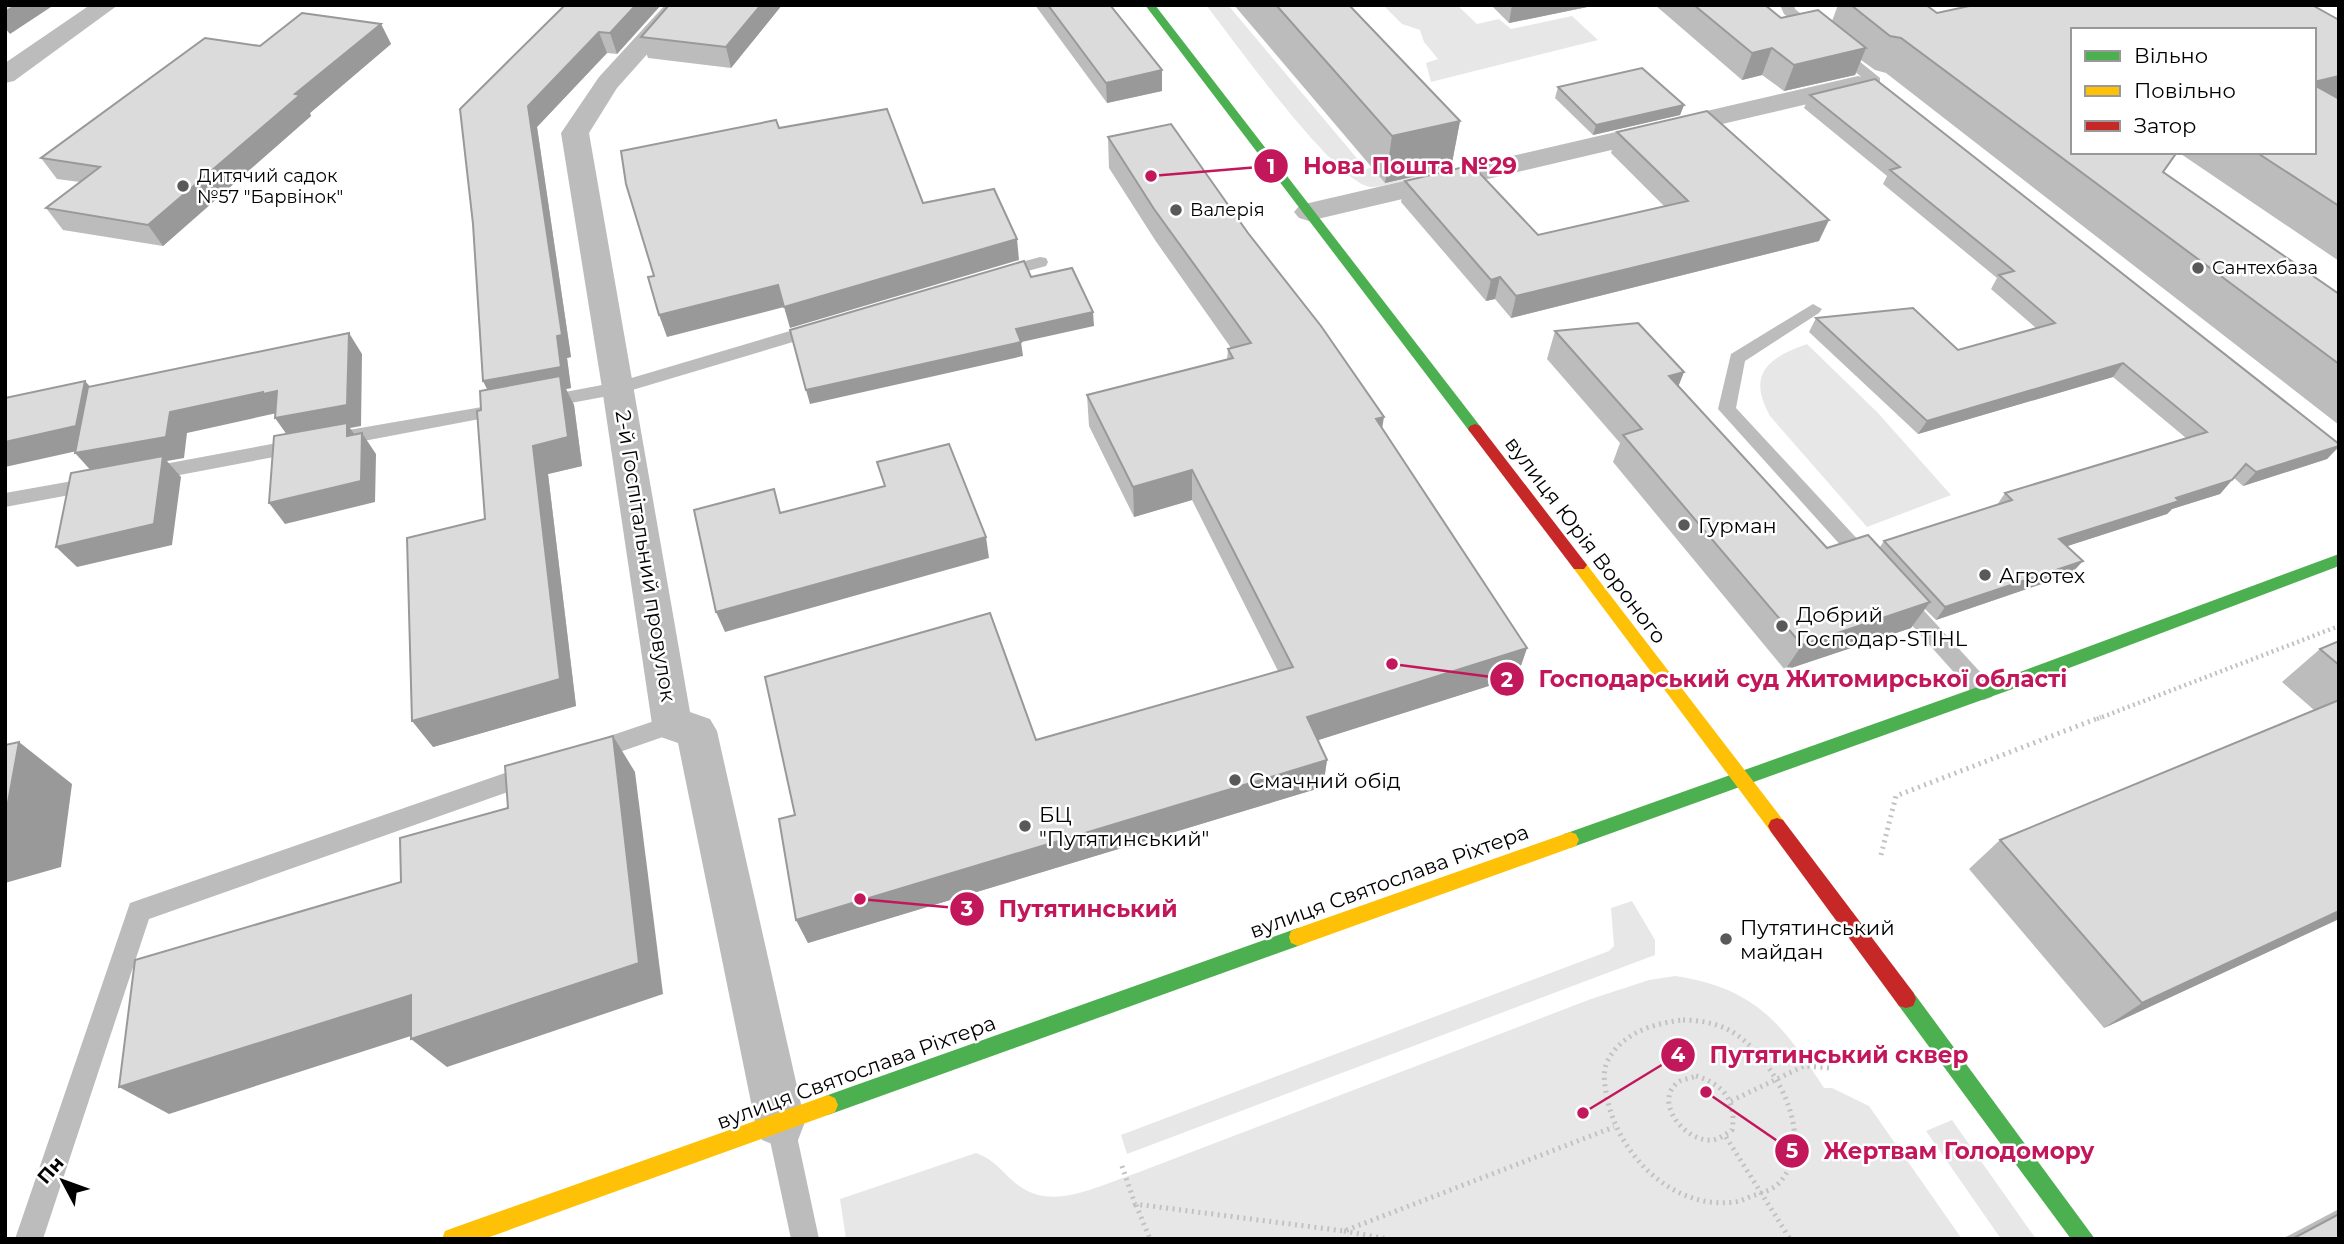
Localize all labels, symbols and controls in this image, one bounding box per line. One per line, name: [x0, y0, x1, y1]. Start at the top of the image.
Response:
legend: [2071, 28, 2316, 154]
text: Вільно: [2134, 43, 2208, 68]
text: Повільно: [2134, 78, 2236, 103]
text: Затор: [2134, 113, 2196, 138]
callout: Нова Пошта №29: [1254, 144, 1531, 188]
text: Нова Пошта №29: [1303, 152, 1517, 180]
text: 1: [1267, 154, 1275, 179]
place label: Дитячий садок №57 "Барвінок": [197, 165, 343, 208]
marker: Дитячий садок №57 "Барвінок": [175, 178, 191, 194]
place label: Валерія: [1190, 199, 1265, 221]
marker: Валерія: [1168, 202, 1184, 218]
place label: Сантехбаза: [2212, 257, 2318, 279]
marker: Сантехбаза: [2190, 260, 2206, 276]
street label: 2-й Госпітальний провулок: [611, 408, 681, 704]
street label: вулиця Юрія Вороного: [1500, 432, 1672, 648]
place label: Гурман: [1698, 513, 1777, 538]
marker: Гурман: [1676, 517, 1692, 533]
place label: Агротех: [1999, 563, 2085, 588]
marker: Агротех: [1977, 567, 1993, 583]
place label: Добрий Господар-STIHL: [1796, 602, 1968, 651]
marker: Добрий Господар-STIHL: [1774, 618, 1790, 634]
callout: Господарський суд Житомирської області: [1489, 657, 2081, 701]
text: Господарський суд Житомирської області: [1539, 665, 2067, 693]
text: 2: [1501, 667, 1513, 692]
place label: Смачний обід: [1249, 768, 1401, 793]
marker: Смачний обід: [1227, 772, 1243, 788]
place label: БЦ "Путятинський": [1039, 802, 1209, 851]
marker: БЦ "Путятинський": [1017, 818, 1033, 834]
street label: вулиця Святослава Ріхтера: [1246, 819, 1532, 943]
callout: Путятинський: [950, 887, 1192, 931]
text: Путятинський: [998, 895, 1178, 923]
text: 3: [960, 896, 973, 921]
place label: Путятинський майдан: [1740, 915, 1895, 964]
marker: Путятинський майдан: [1718, 931, 1734, 947]
street label: вулиця Святослава Ріхтера: [713, 1010, 999, 1134]
callout: Путятинський сквер: [1660, 1033, 1982, 1077]
text: Путятинський сквер: [1709, 1041, 1969, 1069]
text: 4: [1671, 1042, 1686, 1067]
callout: Жертвам Голодомору: [1775, 1129, 2109, 1173]
text: Жертвам Голодомору: [1824, 1137, 2095, 1165]
text: 5: [1786, 1138, 1798, 1163]
north arrow: [28, 1146, 98, 1216]
text: Пн: [32, 1152, 69, 1189]

